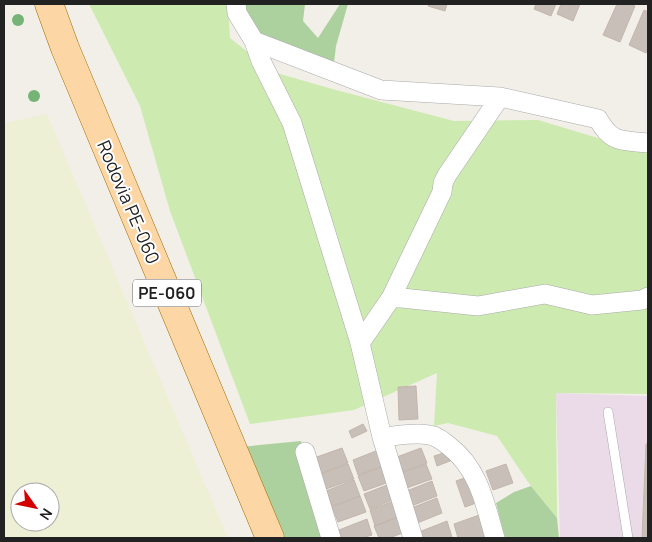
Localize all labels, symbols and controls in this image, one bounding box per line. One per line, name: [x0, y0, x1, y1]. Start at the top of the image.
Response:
street label: Rodovia PE-060: [92, 137, 166, 267]
road number: PE-060: [133, 280, 201, 306]
north arrow: [10, 482, 60, 532]
text: N: [36, 505, 57, 524]

